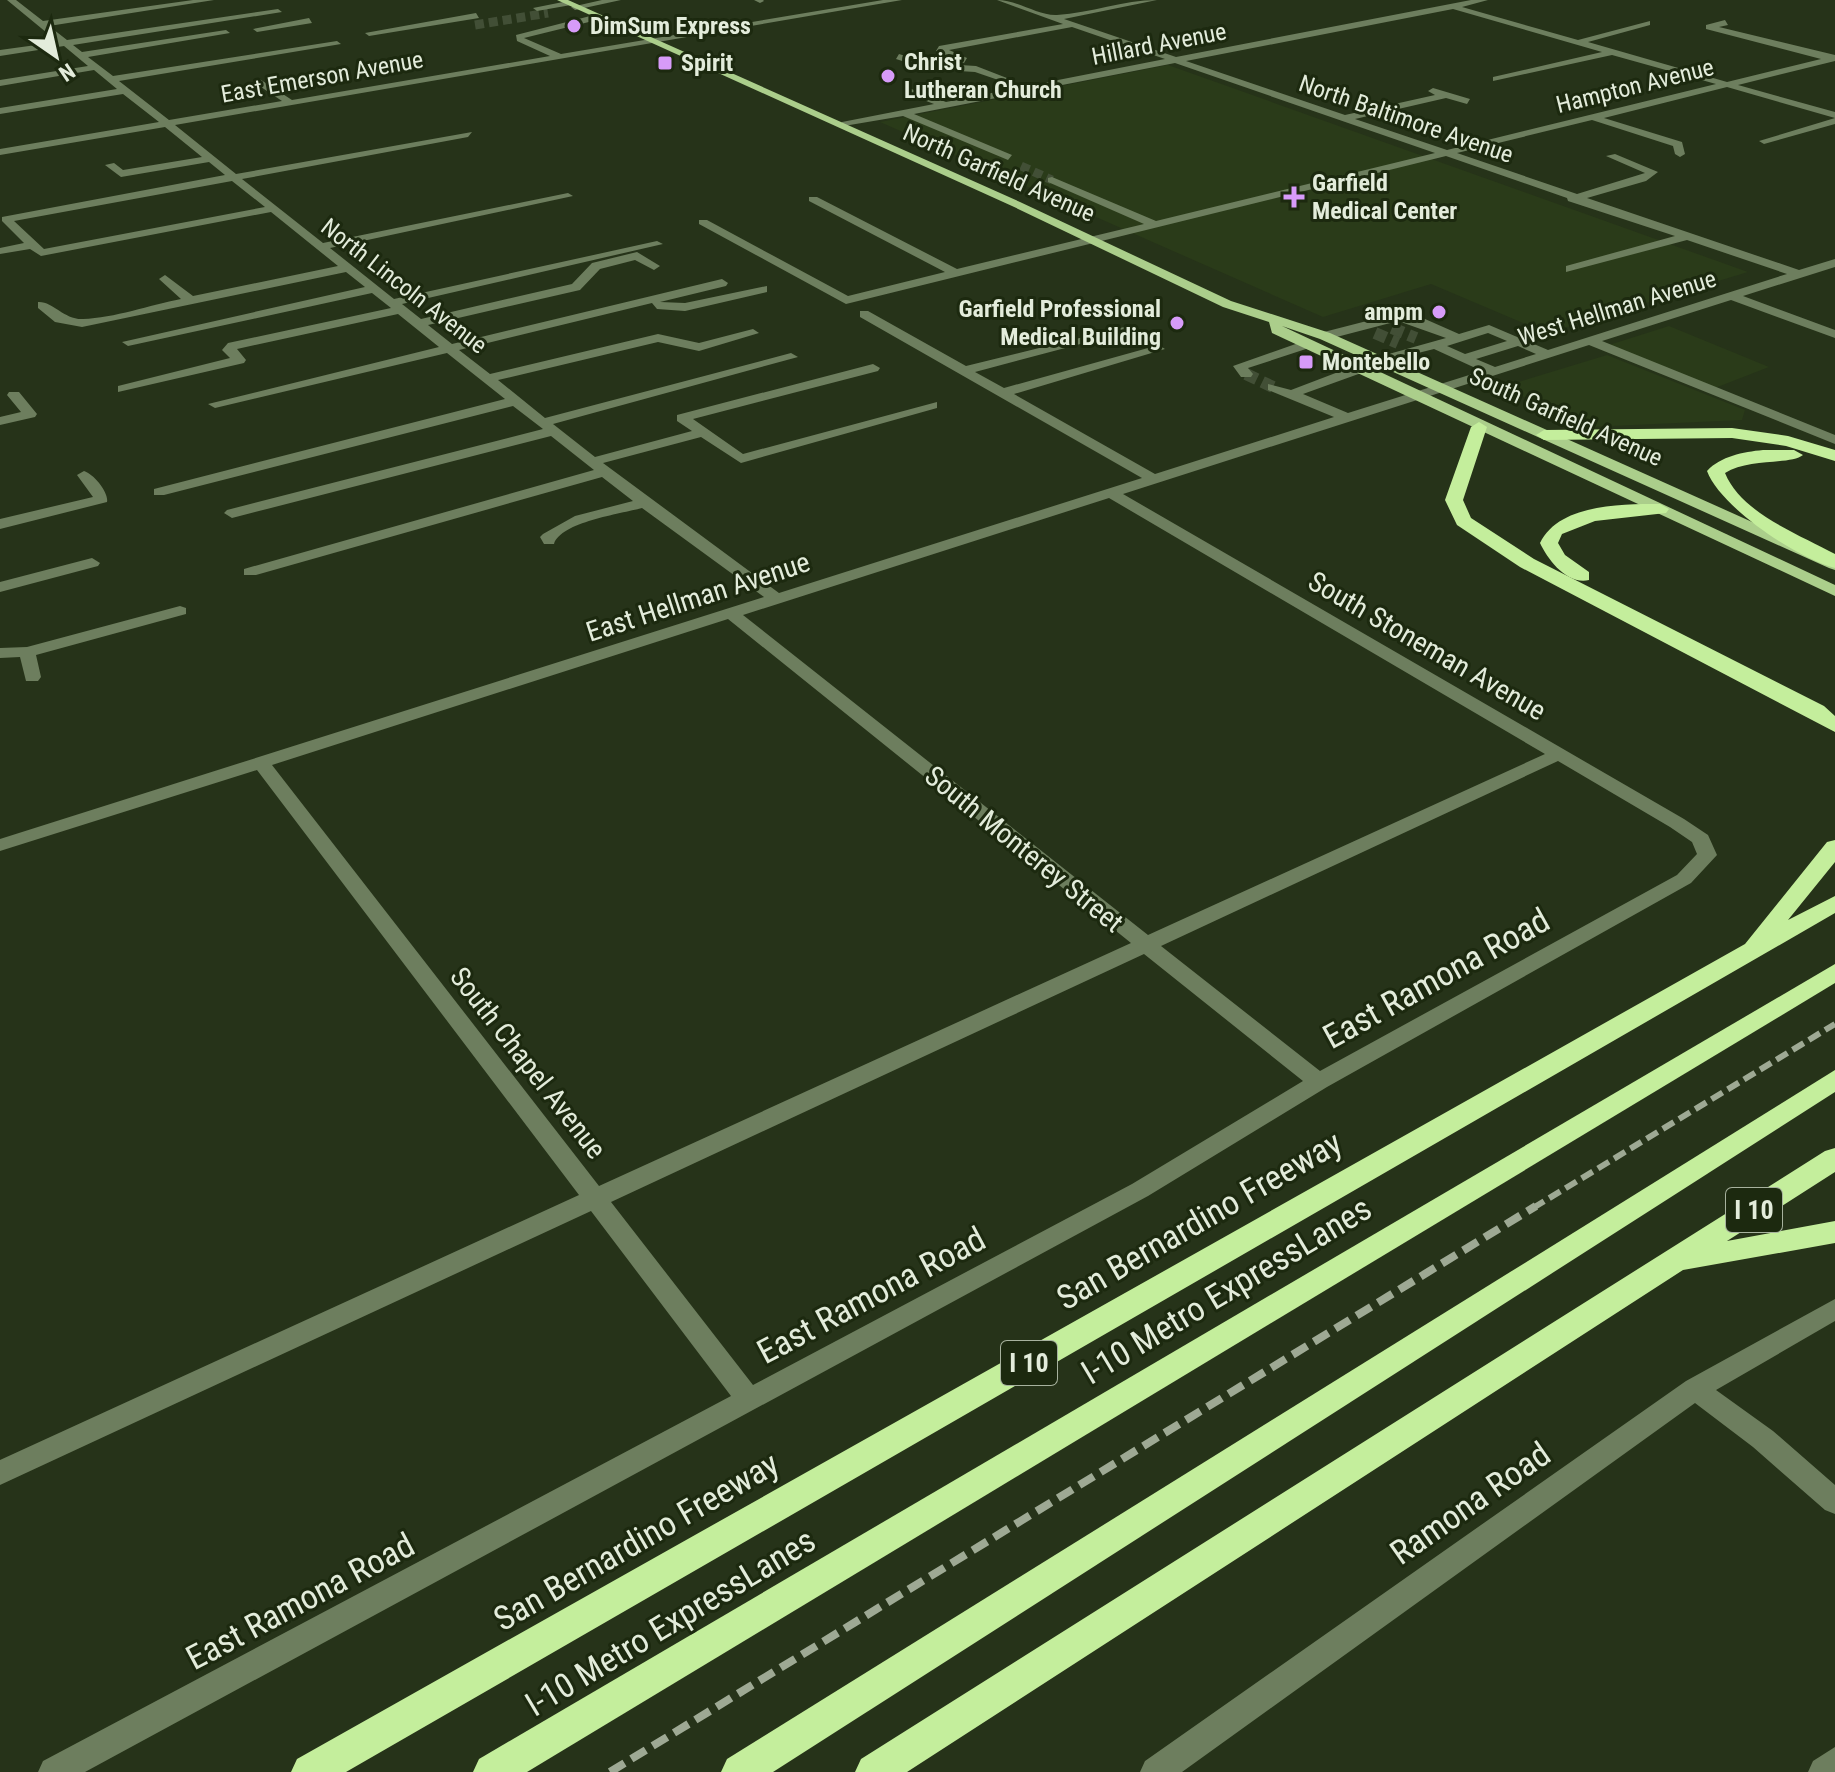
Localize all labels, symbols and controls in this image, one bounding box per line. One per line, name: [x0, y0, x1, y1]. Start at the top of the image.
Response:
place label: DimSum Express: [590, 12, 751, 40]
north arrow: [16, 16, 96, 96]
marker: DimSum Express: [565, 17, 583, 35]
street label: Hillard Avenue: [1089, 17, 1229, 71]
street label: East Emerson Avenue: [219, 45, 425, 109]
place label: Christ Lutheran Church: [904, 48, 1062, 104]
place label: Spirit: [681, 49, 733, 77]
street label: Hampton Avenue: [1553, 53, 1717, 119]
marker: Spirit: [656, 54, 674, 72]
text: N: [54, 58, 79, 86]
marker: Christ Lutheran Church: [879, 67, 897, 85]
street label: North Baltimore Avenue: [1295, 69, 1517, 169]
street label: North Garfield Avenue: [899, 118, 1099, 228]
place label: Garfield Medical Center: [1312, 169, 1457, 225]
marker: Garfield Medical Center: [1283, 186, 1305, 208]
street label: North Lincoln Avenue: [316, 213, 492, 359]
street label: West Hellman Avenue: [1515, 265, 1719, 351]
place label: Garfield Professional Medical Building: [959, 295, 1161, 351]
place label: ampm: [1364, 298, 1423, 326]
marker: ampm: [1430, 303, 1448, 321]
marker: Garfield Professional Medical Building: [1168, 314, 1186, 332]
place label: Montebello: [1322, 348, 1430, 376]
marker: Montebello: [1297, 353, 1315, 371]
street label: South Garfield Avenue: [1465, 362, 1667, 472]
street label: East Hellman Avenue: [582, 545, 814, 649]
street label: South Stoneman Avenue: [1302, 565, 1552, 727]
street label: South Monterey Street: [918, 759, 1130, 939]
street label: East Ramona Road: [1316, 899, 1556, 1057]
street label: South Chapel Avenue: [443, 961, 613, 1165]
street label: San Bernardino Freeway: [1050, 1122, 1348, 1318]
street label: I-10 Metro ExpressLanes: [1074, 1188, 1378, 1392]
road number: I 10: [1726, 1188, 1782, 1232]
street label: East Ramona Road: [750, 1218, 992, 1372]
road number: I 10: [1001, 1341, 1057, 1385]
street label: Ramona Road: [1382, 1433, 1558, 1573]
street label: San Bernardino Freeway: [487, 1443, 785, 1639]
street label: I-10 Metro ExpressLanes: [518, 1520, 822, 1724]
street label: East Ramona Road: [179, 1524, 421, 1678]

